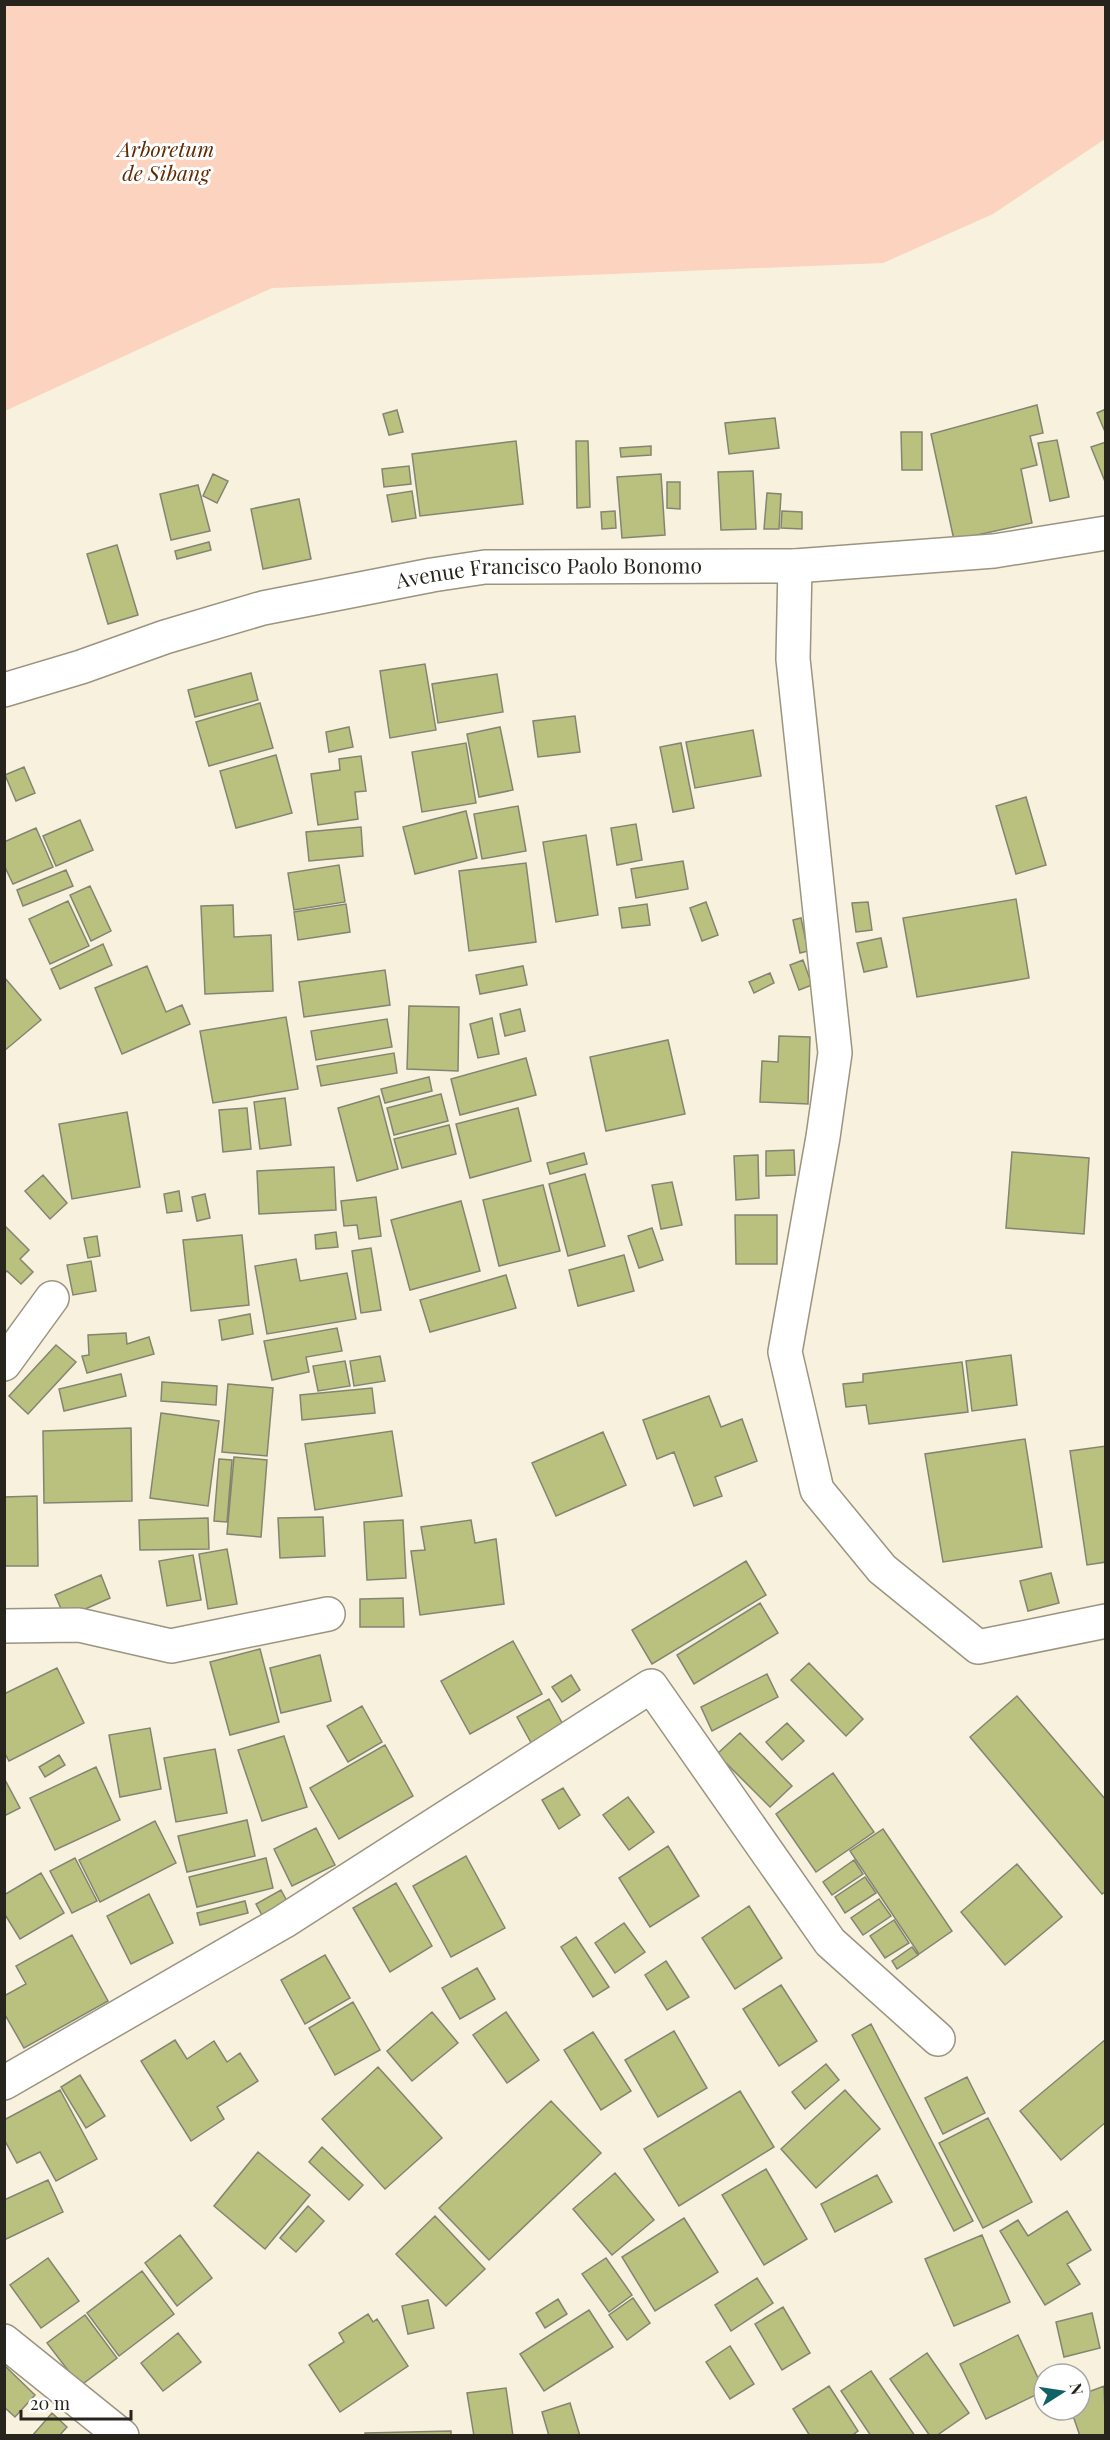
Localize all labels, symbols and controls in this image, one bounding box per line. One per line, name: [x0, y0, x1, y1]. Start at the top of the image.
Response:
park label: Arboretum de Sibang: [116, 134, 214, 186]
street label: Avenue Francisco Paolo Bonomo: [392, 550, 702, 594]
north arrow: [1032, 2362, 1092, 2422]
text: N: [1066, 2381, 1089, 2397]
scale bar: [21, 2383, 130, 2421]
text: 20 m: [30, 2391, 70, 2415]

